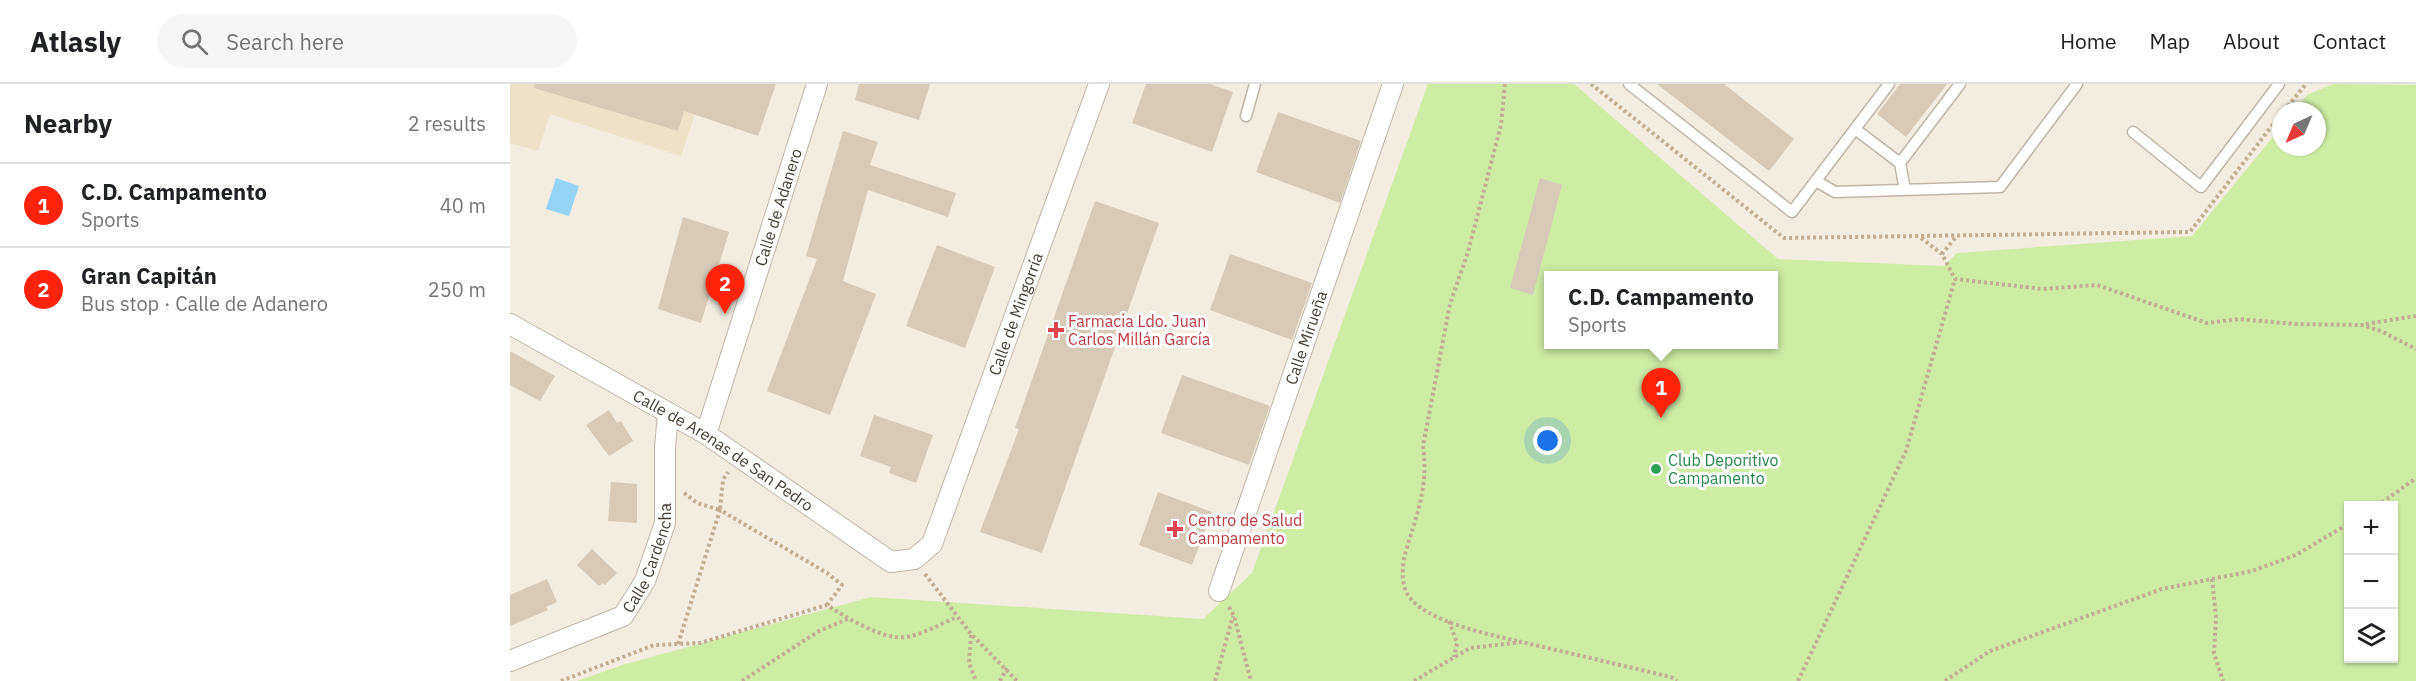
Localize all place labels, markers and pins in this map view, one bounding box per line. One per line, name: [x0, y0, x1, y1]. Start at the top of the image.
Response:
pin: 2: [706, 264, 744, 314]
place label: Farmacia Ldo. Juan Carlos Millán García: [1068, 311, 1211, 349]
marker: Farmacia Ldo. Juan Carlos Millán García: [1049, 323, 1063, 337]
pin: 1: [1642, 368, 1680, 418]
place label: Club Deporitivo Campamento: [1668, 450, 1778, 488]
marker: Club Deporitivo Campamento: [1649, 462, 1663, 476]
place label: Centro de Salud Campamento: [1188, 510, 1302, 548]
marker: Centro de Salud Campamento: [1166, 520, 1184, 538]

